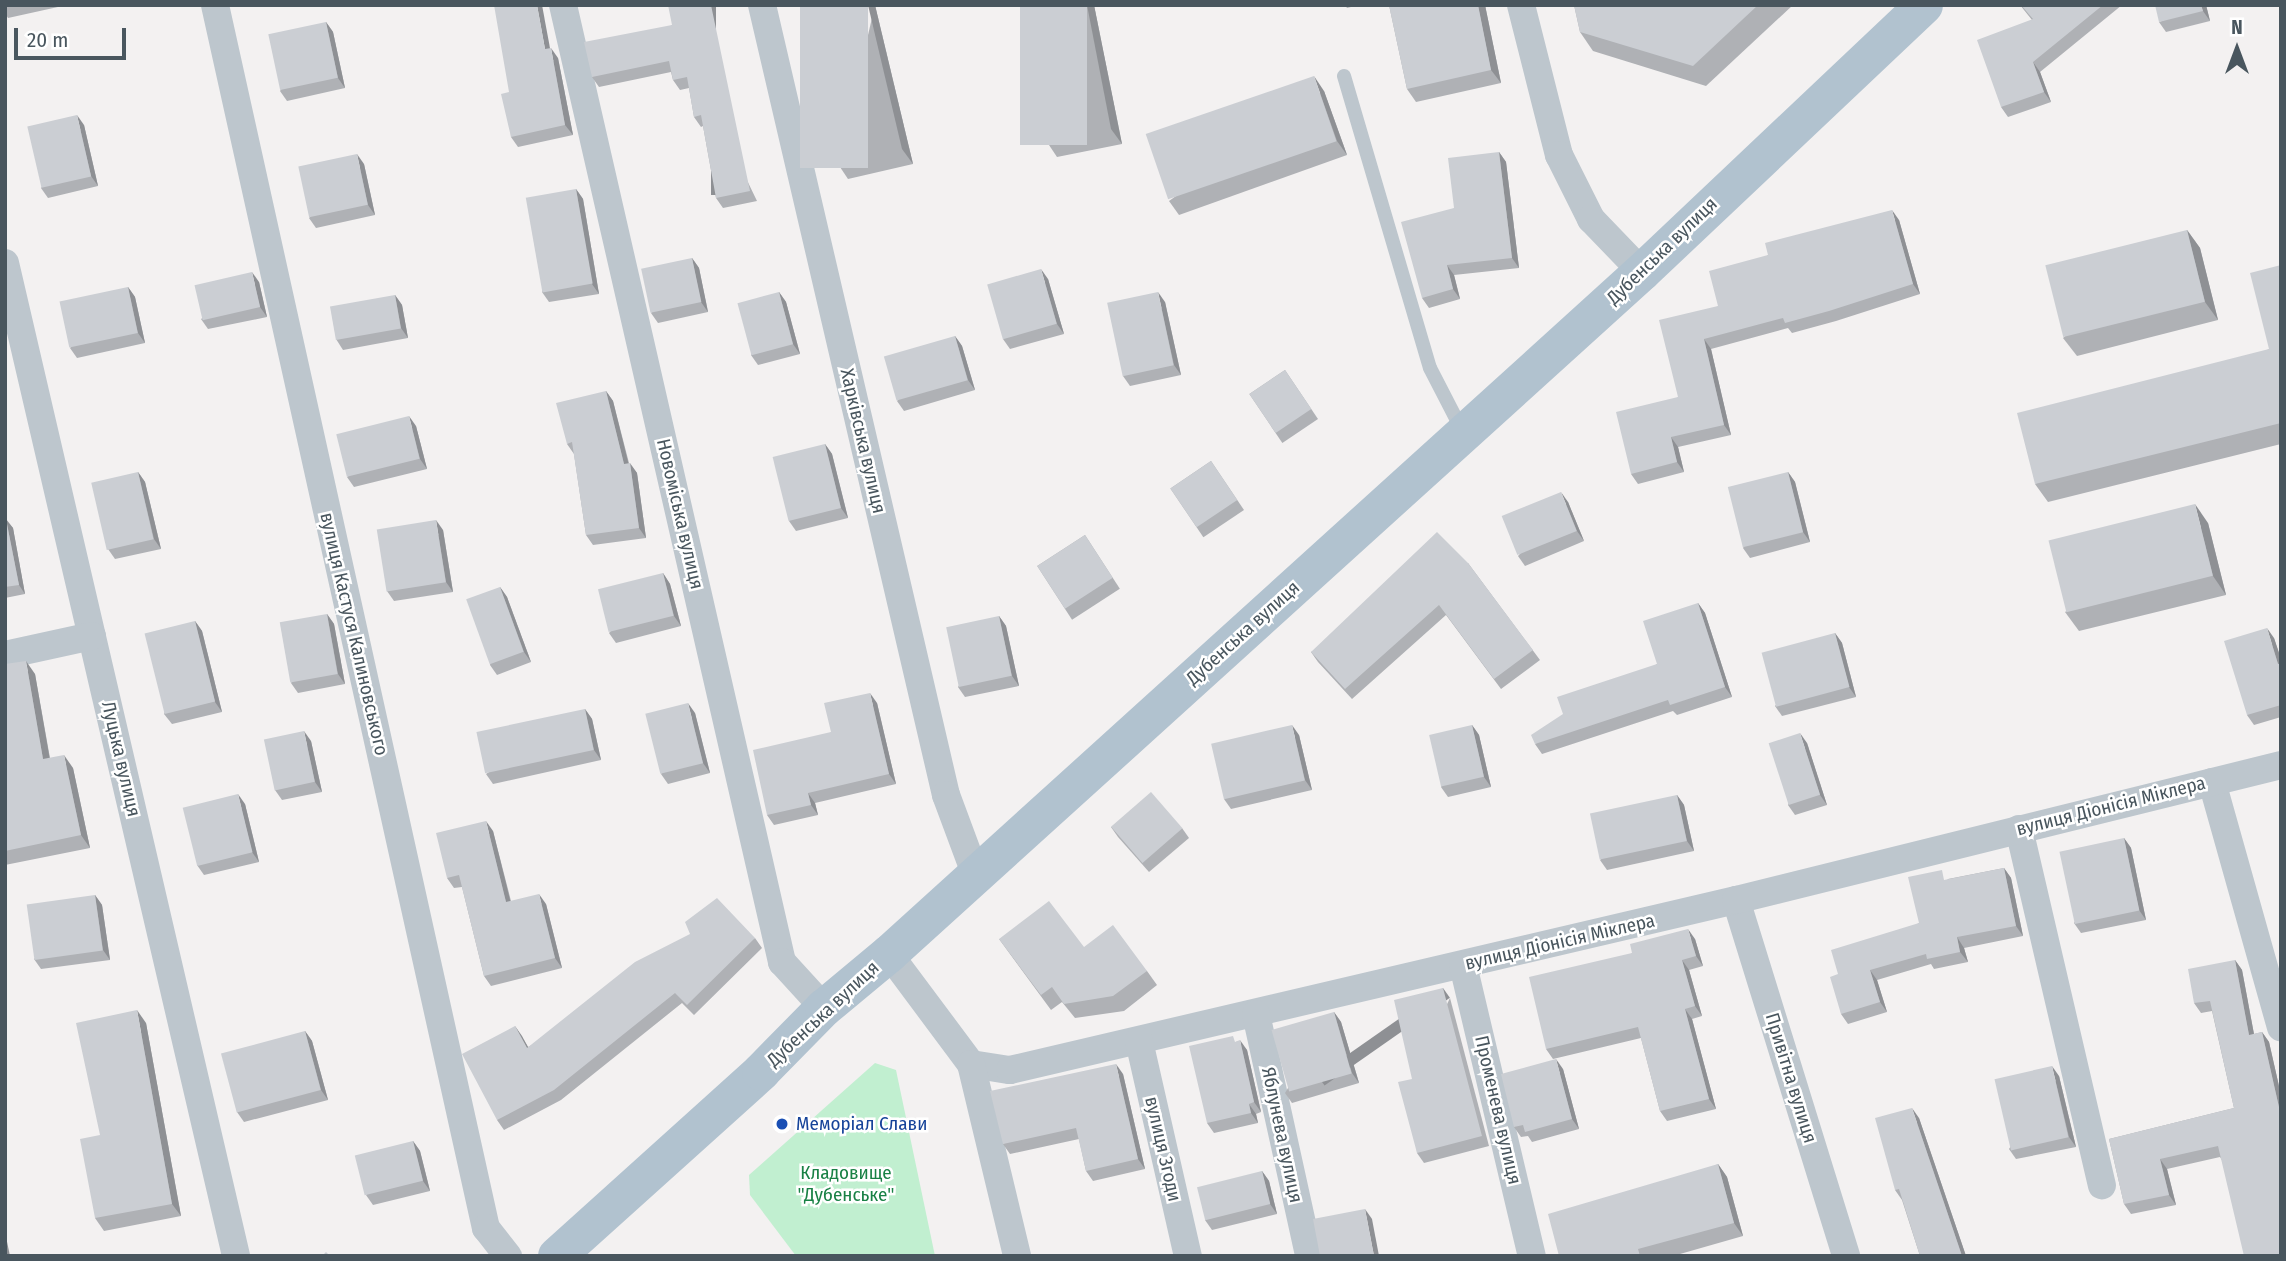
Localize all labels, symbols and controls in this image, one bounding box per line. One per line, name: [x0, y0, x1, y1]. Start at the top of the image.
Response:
scale bar: [18, 14, 130, 58]
north arrow: [2202, 14, 2272, 84]
text: N: [2231, 16, 2243, 39]
text: 20 m: [27, 27, 68, 53]
street label: Дубенська вулиця: [1602, 193, 1722, 309]
street label: Харківська вулиця: [835, 366, 891, 516]
street label: Новоміська вулиця: [652, 437, 708, 591]
street label: вулиця Кастуся Калиновського: [315, 510, 393, 758]
street label: Дубенська вулиця: [1182, 576, 1304, 690]
street label: Луцька вулиця: [97, 699, 145, 819]
street label: вулиця Діонісія Міклера: [2014, 771, 2208, 841]
street label: вулиця Діонісія Міклера: [1463, 909, 1657, 975]
street label: Дубенська вулиця: [762, 956, 884, 1072]
street label: Привітна вулиця: [1760, 1010, 1822, 1146]
street label: Променева вулиця: [1470, 1033, 1526, 1187]
street label: Яблунева вулиця: [1257, 1065, 1307, 1205]
street label: вулиця Згоди: [1140, 1094, 1186, 1204]
place label: Меморіал Слави: [796, 1113, 927, 1135]
marker: Меморіал Слави: [774, 1116, 790, 1132]
park label: Кладовище "Дубенське": [798, 1162, 894, 1206]

